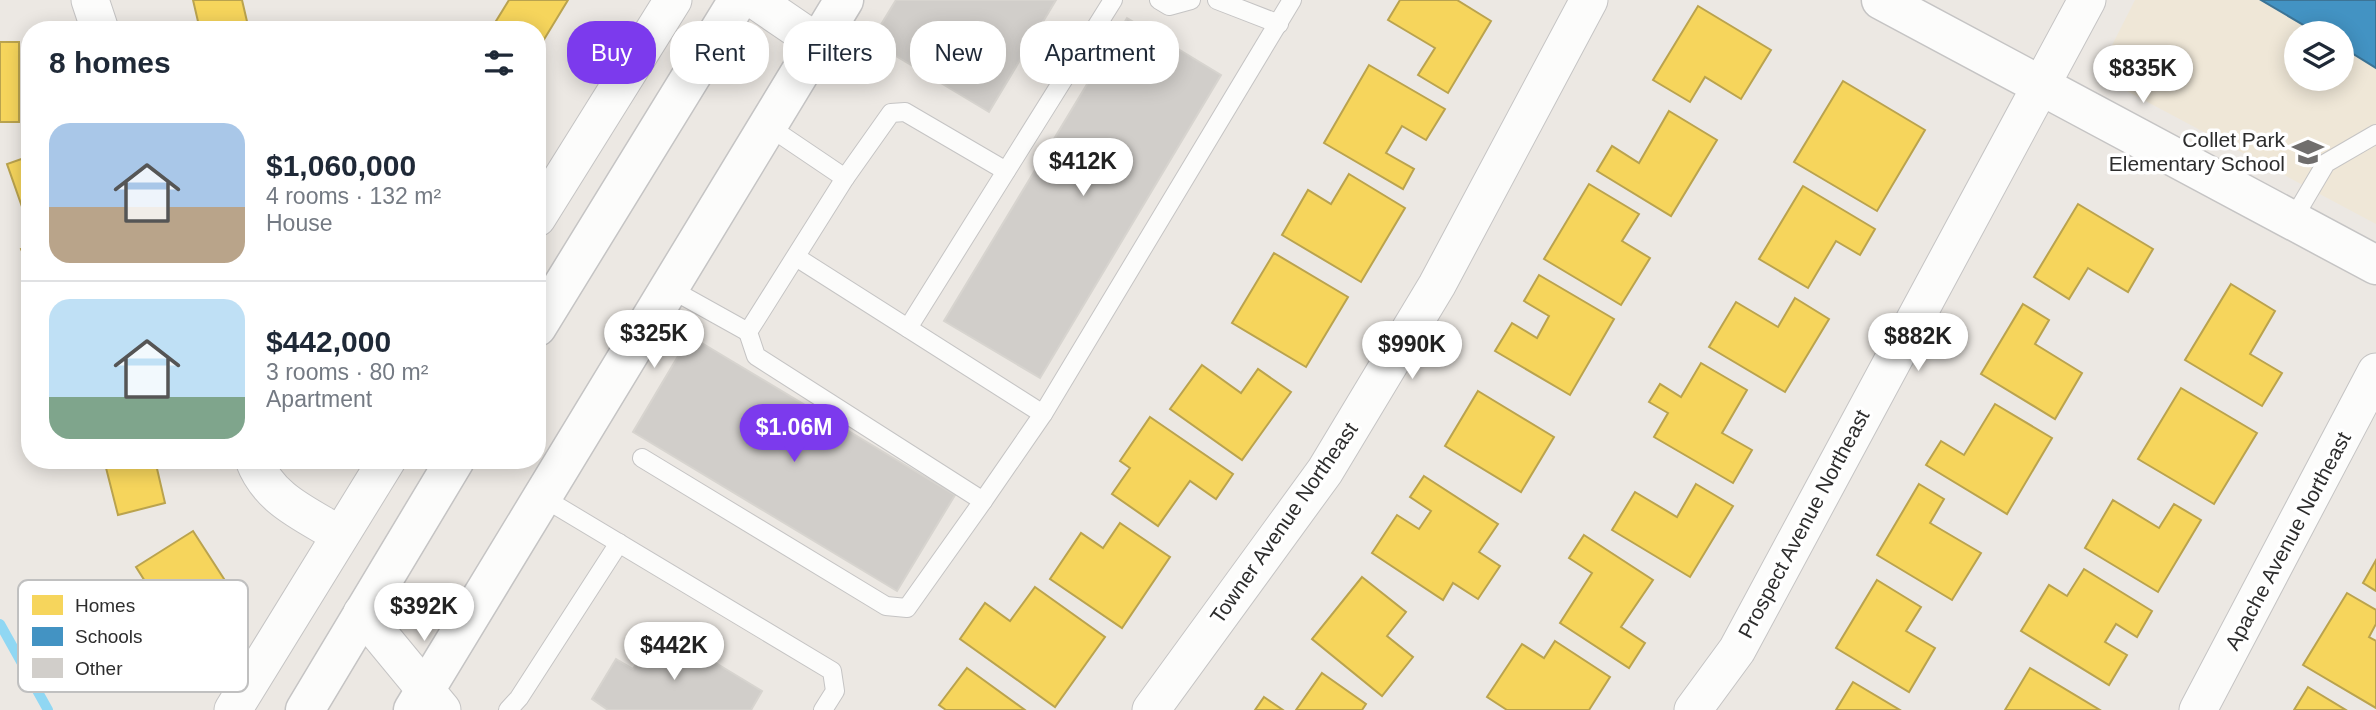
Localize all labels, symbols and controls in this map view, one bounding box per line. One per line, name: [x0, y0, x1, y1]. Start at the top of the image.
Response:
chip: Buy: [567, 21, 656, 84]
chip: Rent: [670, 21, 769, 84]
chip: Filters: [783, 21, 896, 84]
chip: New: [910, 21, 1006, 84]
chip: Apartment: [1020, 21, 1179, 84]
map controls: [2284, 21, 2354, 91]
button: layers: [2284, 21, 2354, 91]
icon: filters: [480, 44, 518, 82]
text: 8 homes: [49, 46, 171, 79]
pin: $835K: [2094, 46, 2192, 105]
text: $835K: [2109, 55, 2177, 81]
place label: Collet Park Elementary School: [2109, 128, 2286, 175]
school or university icon: Collet Park Elementary School: [2291, 135, 2325, 169]
pin: $412K: [1034, 138, 1132, 198]
text: $412K: [1049, 148, 1117, 174]
text: $1,060,000: [266, 149, 416, 182]
icon: home: [105, 151, 189, 235]
text: 4 rooms · 132 m²: [266, 183, 441, 209]
text: House: [266, 210, 332, 236]
pin: $325K: [605, 310, 703, 370]
pin: $882K: [1869, 314, 1967, 373]
text: $325K: [620, 320, 688, 346]
pin: $990K: [1363, 322, 1461, 381]
text: $882K: [1884, 323, 1952, 349]
text: $442,000: [266, 325, 391, 358]
icon: home: [105, 327, 189, 411]
text: $990K: [1378, 331, 1446, 357]
text: 3 rooms · 80 m²: [266, 359, 428, 385]
text: Apartment: [266, 386, 372, 412]
pin: $1.06M: [737, 405, 851, 464]
street label: Prospect Avenue Northeast: [1733, 406, 1874, 642]
text: $1.06M: [756, 414, 832, 440]
street label: Towner Avenue Northeast: [1205, 418, 1362, 628]
street label: Apache Avenue Northeast: [2220, 428, 2355, 654]
legend: [18, 580, 248, 692]
pin: $392K: [375, 584, 473, 643]
text: $392K: [390, 593, 458, 619]
text: Homes: [75, 595, 135, 616]
pin: $442K: [625, 622, 723, 682]
text: Schools: [75, 626, 143, 647]
text: $442K: [640, 632, 708, 658]
text: Other: [75, 658, 123, 679]

